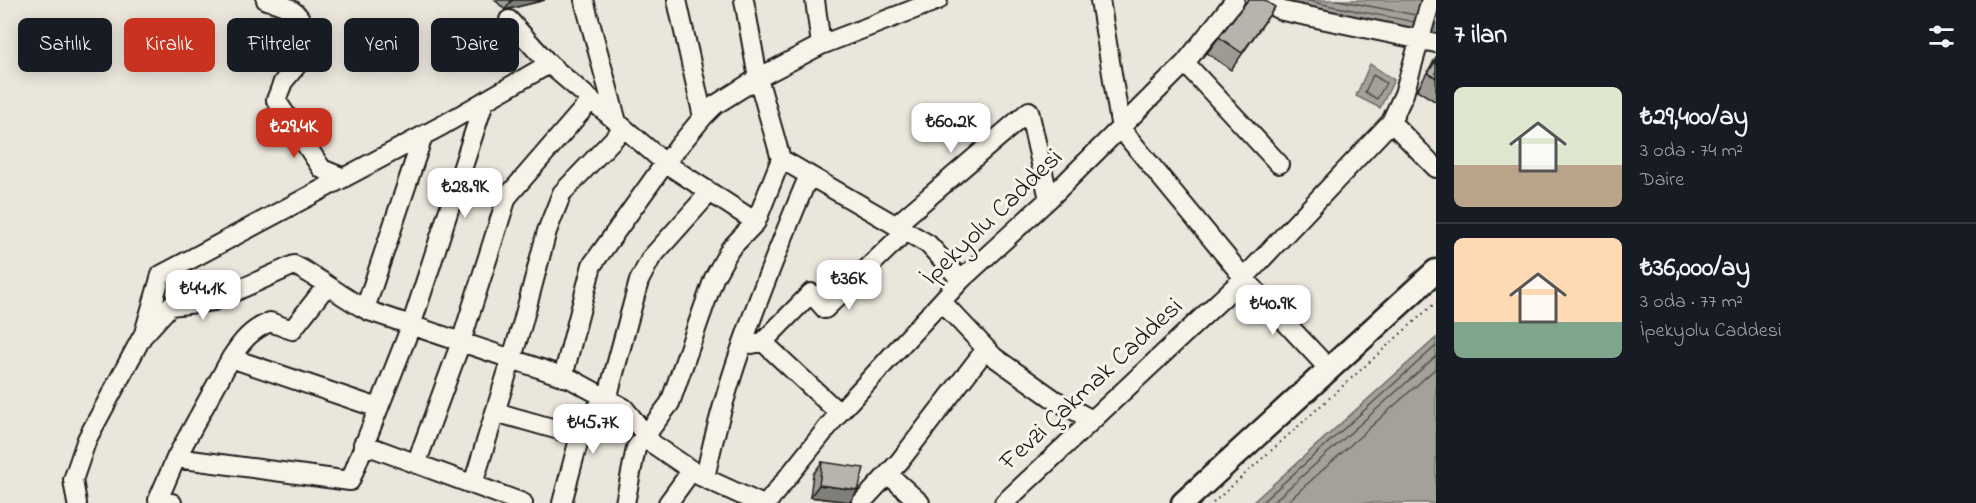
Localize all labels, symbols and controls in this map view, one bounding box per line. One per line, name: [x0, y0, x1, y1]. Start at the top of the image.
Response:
text: 7 ilan: [1454, 17, 1507, 55]
chip: Satılık: [18, 18, 112, 72]
chip: Kiralık: [124, 18, 215, 72]
chip: Filtreler: [227, 18, 332, 72]
chip: Yeni: [344, 18, 419, 72]
chip: Daire: [431, 18, 519, 72]
icon: filters: [1925, 20, 1958, 53]
text: ₺29,400/ay: [1640, 99, 1748, 137]
pin: ₺60.2K: [902, 103, 1000, 154]
pin: ₺29.4K: [245, 108, 343, 159]
text: ₺60.2K: [925, 108, 977, 137]
icon: home: [1502, 111, 1574, 183]
text: ₺29.4K: [270, 113, 318, 142]
text: 3 oda · 74 m²: [1640, 137, 1743, 166]
street label: İpekyolu Caddesi: [914, 140, 1072, 296]
text: Daire: [1640, 166, 1684, 195]
pin: ₺28.9K: [416, 168, 514, 219]
text: ₺28.9K: [441, 173, 489, 202]
text: ₺36,000/ay: [1640, 250, 1750, 288]
pin: ₺36K: [813, 260, 885, 311]
icon: home: [1502, 262, 1574, 334]
text: ₺36K: [831, 265, 867, 294]
pin: ₺44.1K: [154, 270, 252, 321]
text: ₺44.1K: [180, 275, 226, 304]
pin: ₺40.9K: [1224, 285, 1322, 336]
text: 3 oda · 77 m²: [1640, 288, 1743, 317]
street label: Fevzi Çakmak Caddesi: [991, 289, 1193, 481]
text: ₺40.9K: [1250, 290, 1296, 319]
text: İpekyolu Caddesi: [1640, 317, 1782, 346]
pin: ₺45.7K: [544, 404, 642, 455]
text: ₺45.7K: [567, 409, 619, 438]

